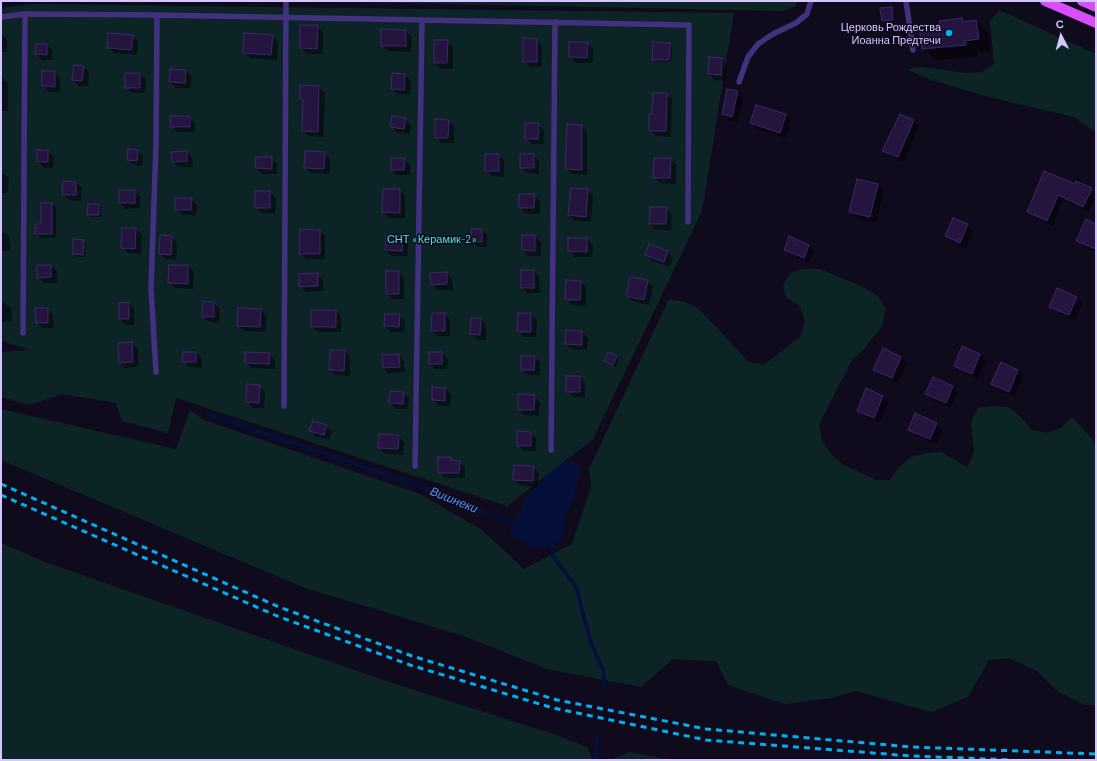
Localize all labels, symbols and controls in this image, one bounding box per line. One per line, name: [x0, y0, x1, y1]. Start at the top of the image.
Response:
north arrow: [1041, 16, 1081, 56]
text: С: [1055, 17, 1064, 30]
place label: Церковь Рождества Иоанна Предтечи: [841, 20, 941, 46]
marker: Церковь Рождества Иоанна Предтечи: [944, 28, 954, 38]
park label: СНТ «Керамик-2»: [387, 232, 477, 246]
water label: Вишнеки: [428, 484, 480, 516]

